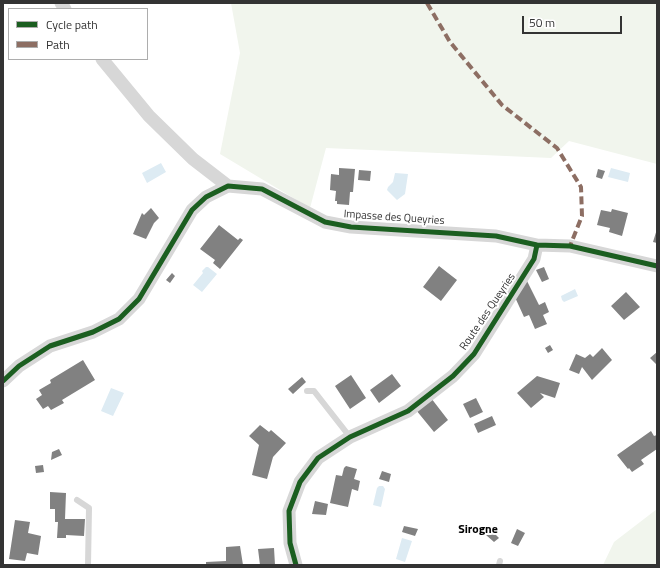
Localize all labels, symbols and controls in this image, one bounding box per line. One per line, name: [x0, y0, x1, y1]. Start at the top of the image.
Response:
legend: [8, 8, 148, 60]
scale bar: [524, 8, 624, 34]
text: 50 m: [529, 13, 555, 32]
text: Cycle path: [46, 15, 98, 34]
text: Path: [46, 35, 70, 54]
street label: Impasse des Queyries: [343, 208, 445, 228]
street label: Route des Queyries: [457, 271, 519, 353]
district label: Sirogne: [458, 523, 498, 537]

